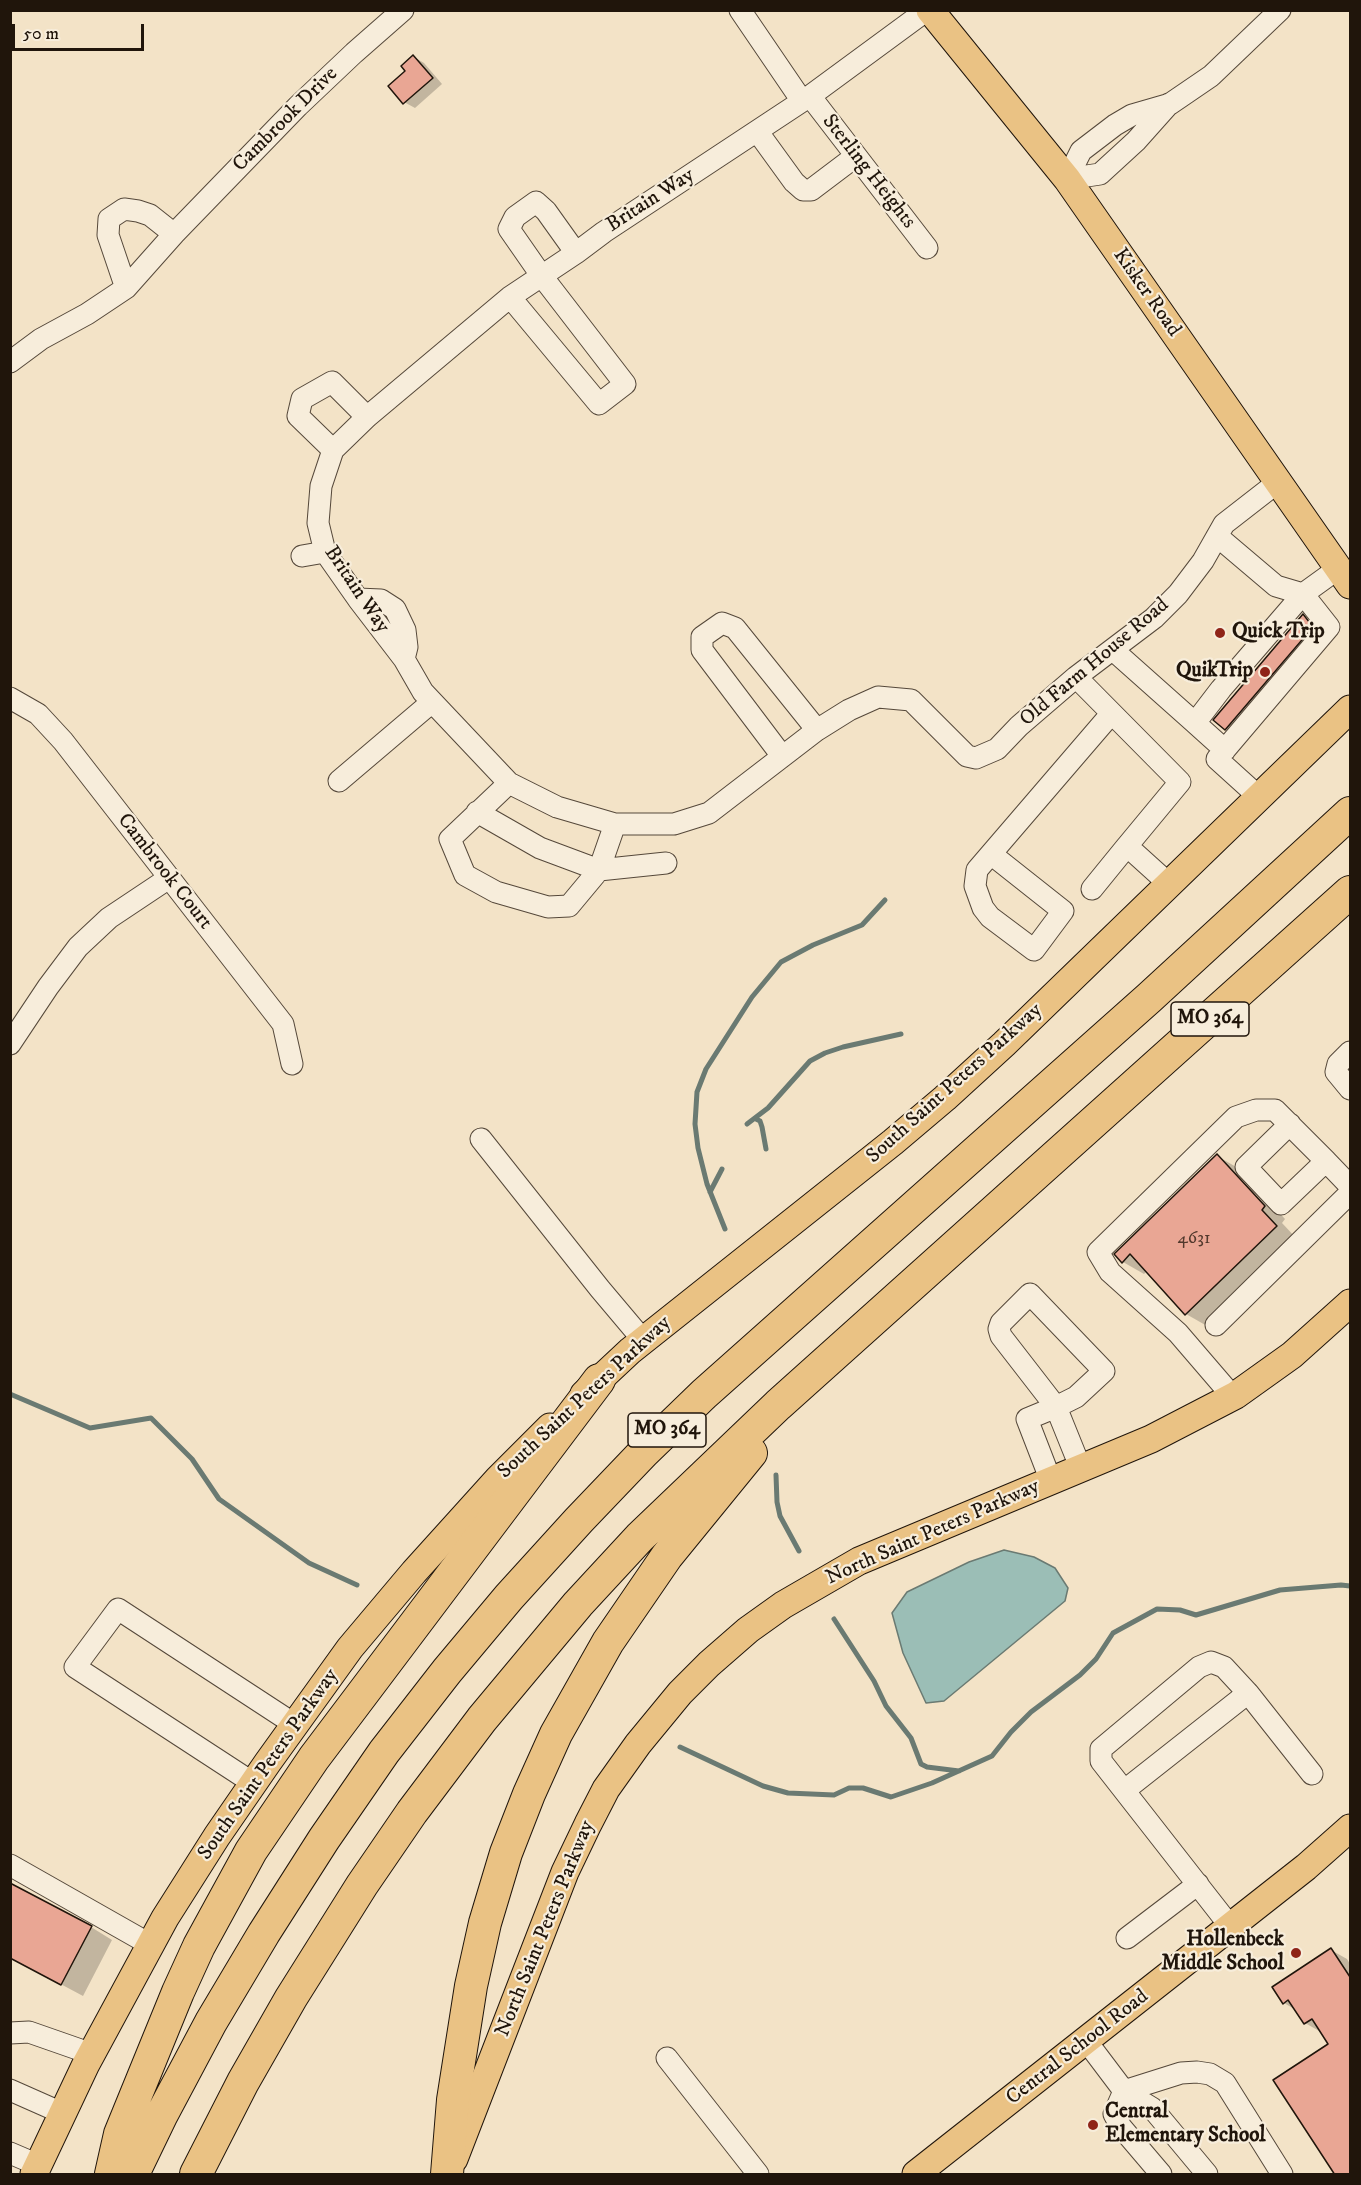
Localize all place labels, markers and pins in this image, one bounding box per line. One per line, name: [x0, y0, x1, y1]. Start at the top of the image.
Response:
place label: Quick Trip: [1232, 620, 1325, 646]
marker: Quick Trip: [1213, 626, 1227, 640]
place label: QuikTrip: [1176, 659, 1253, 685]
marker: QuikTrip: [1258, 665, 1272, 679]
place label: Hollenbeck Middle School: [1161, 1928, 1284, 1978]
marker: Hollenbeck Middle School: [1289, 1946, 1303, 1960]
place label: Central Elementary School: [1105, 2100, 1266, 2150]
marker: Central Elementary School: [1086, 2118, 1100, 2132]

